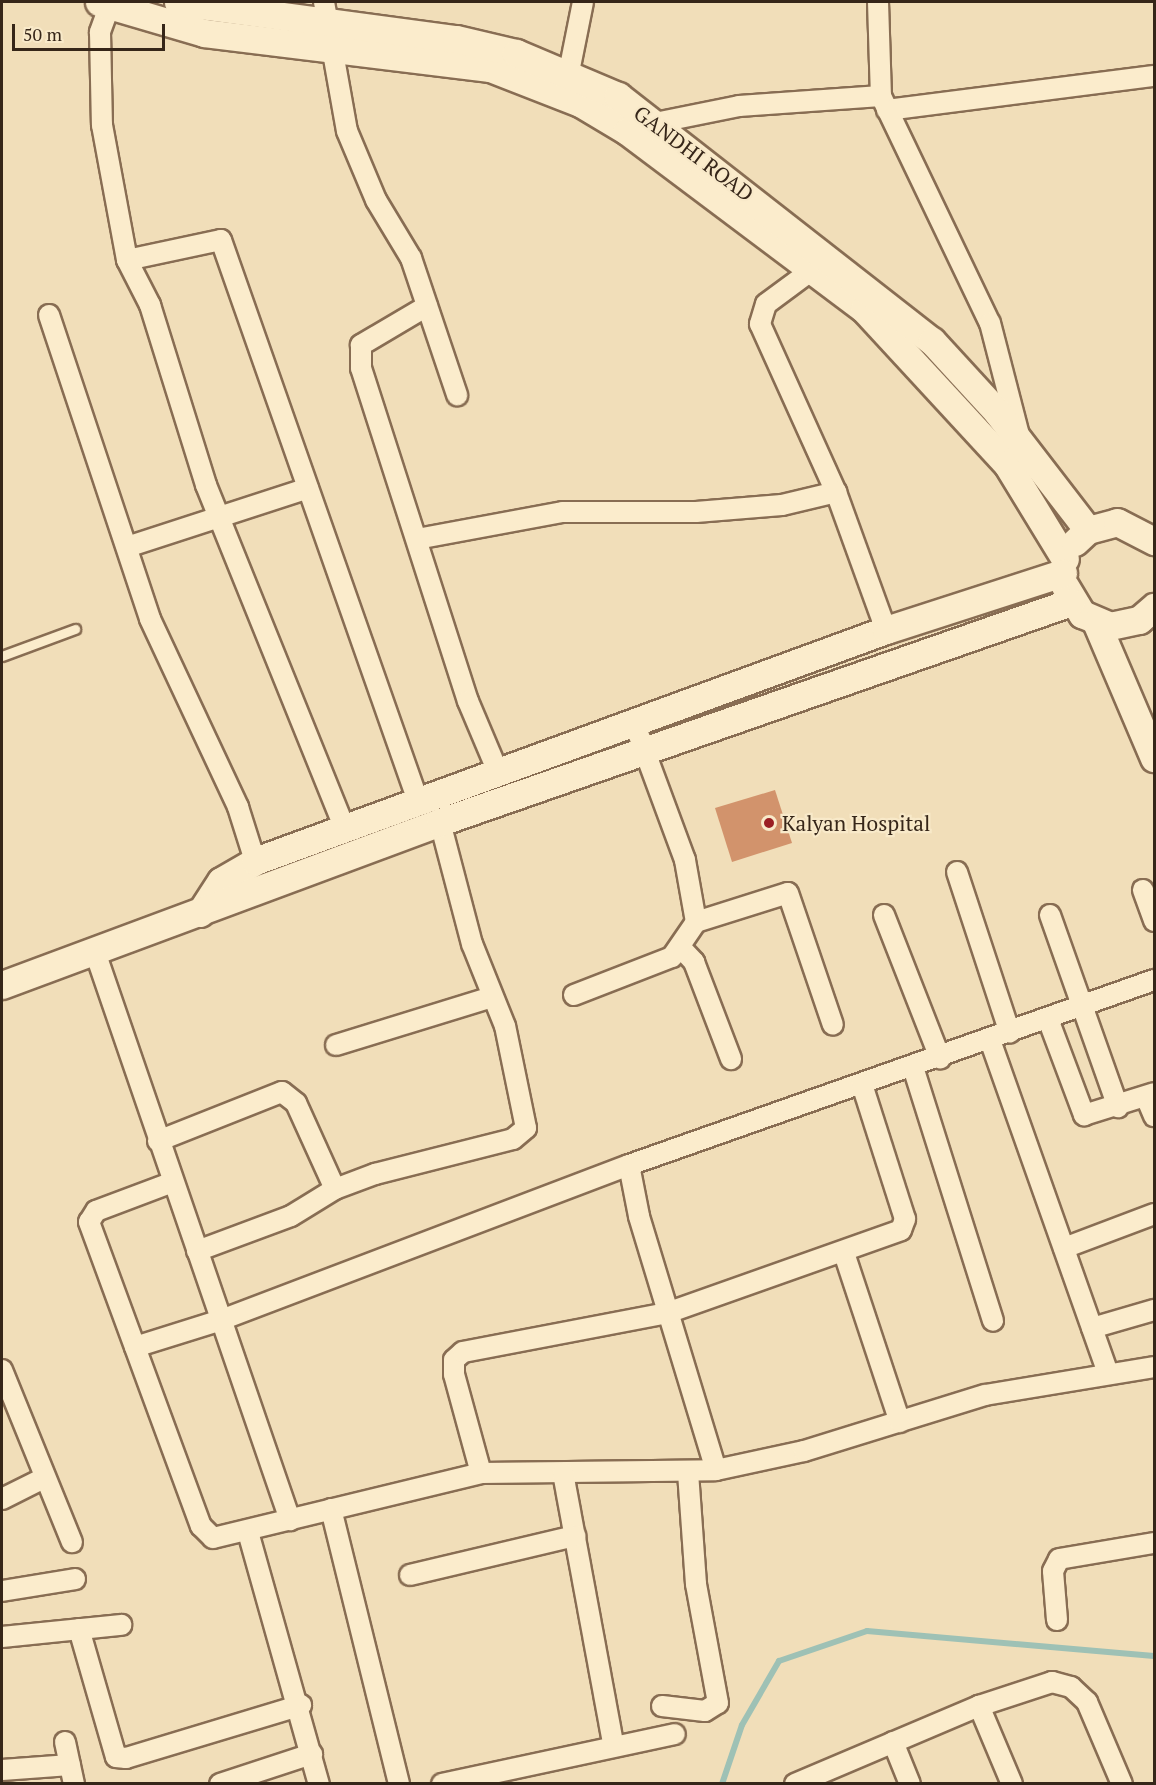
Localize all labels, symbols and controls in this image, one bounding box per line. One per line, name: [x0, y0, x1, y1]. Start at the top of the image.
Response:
scale bar: [15, 12, 168, 50]
text: 50 m: [23, 22, 62, 46]
street label: GANDHI ROAD: [629, 100, 759, 206]
place label: Kalyan Hospital: [782, 810, 930, 836]
marker: Kalyan Hospital: [760, 814, 778, 832]

